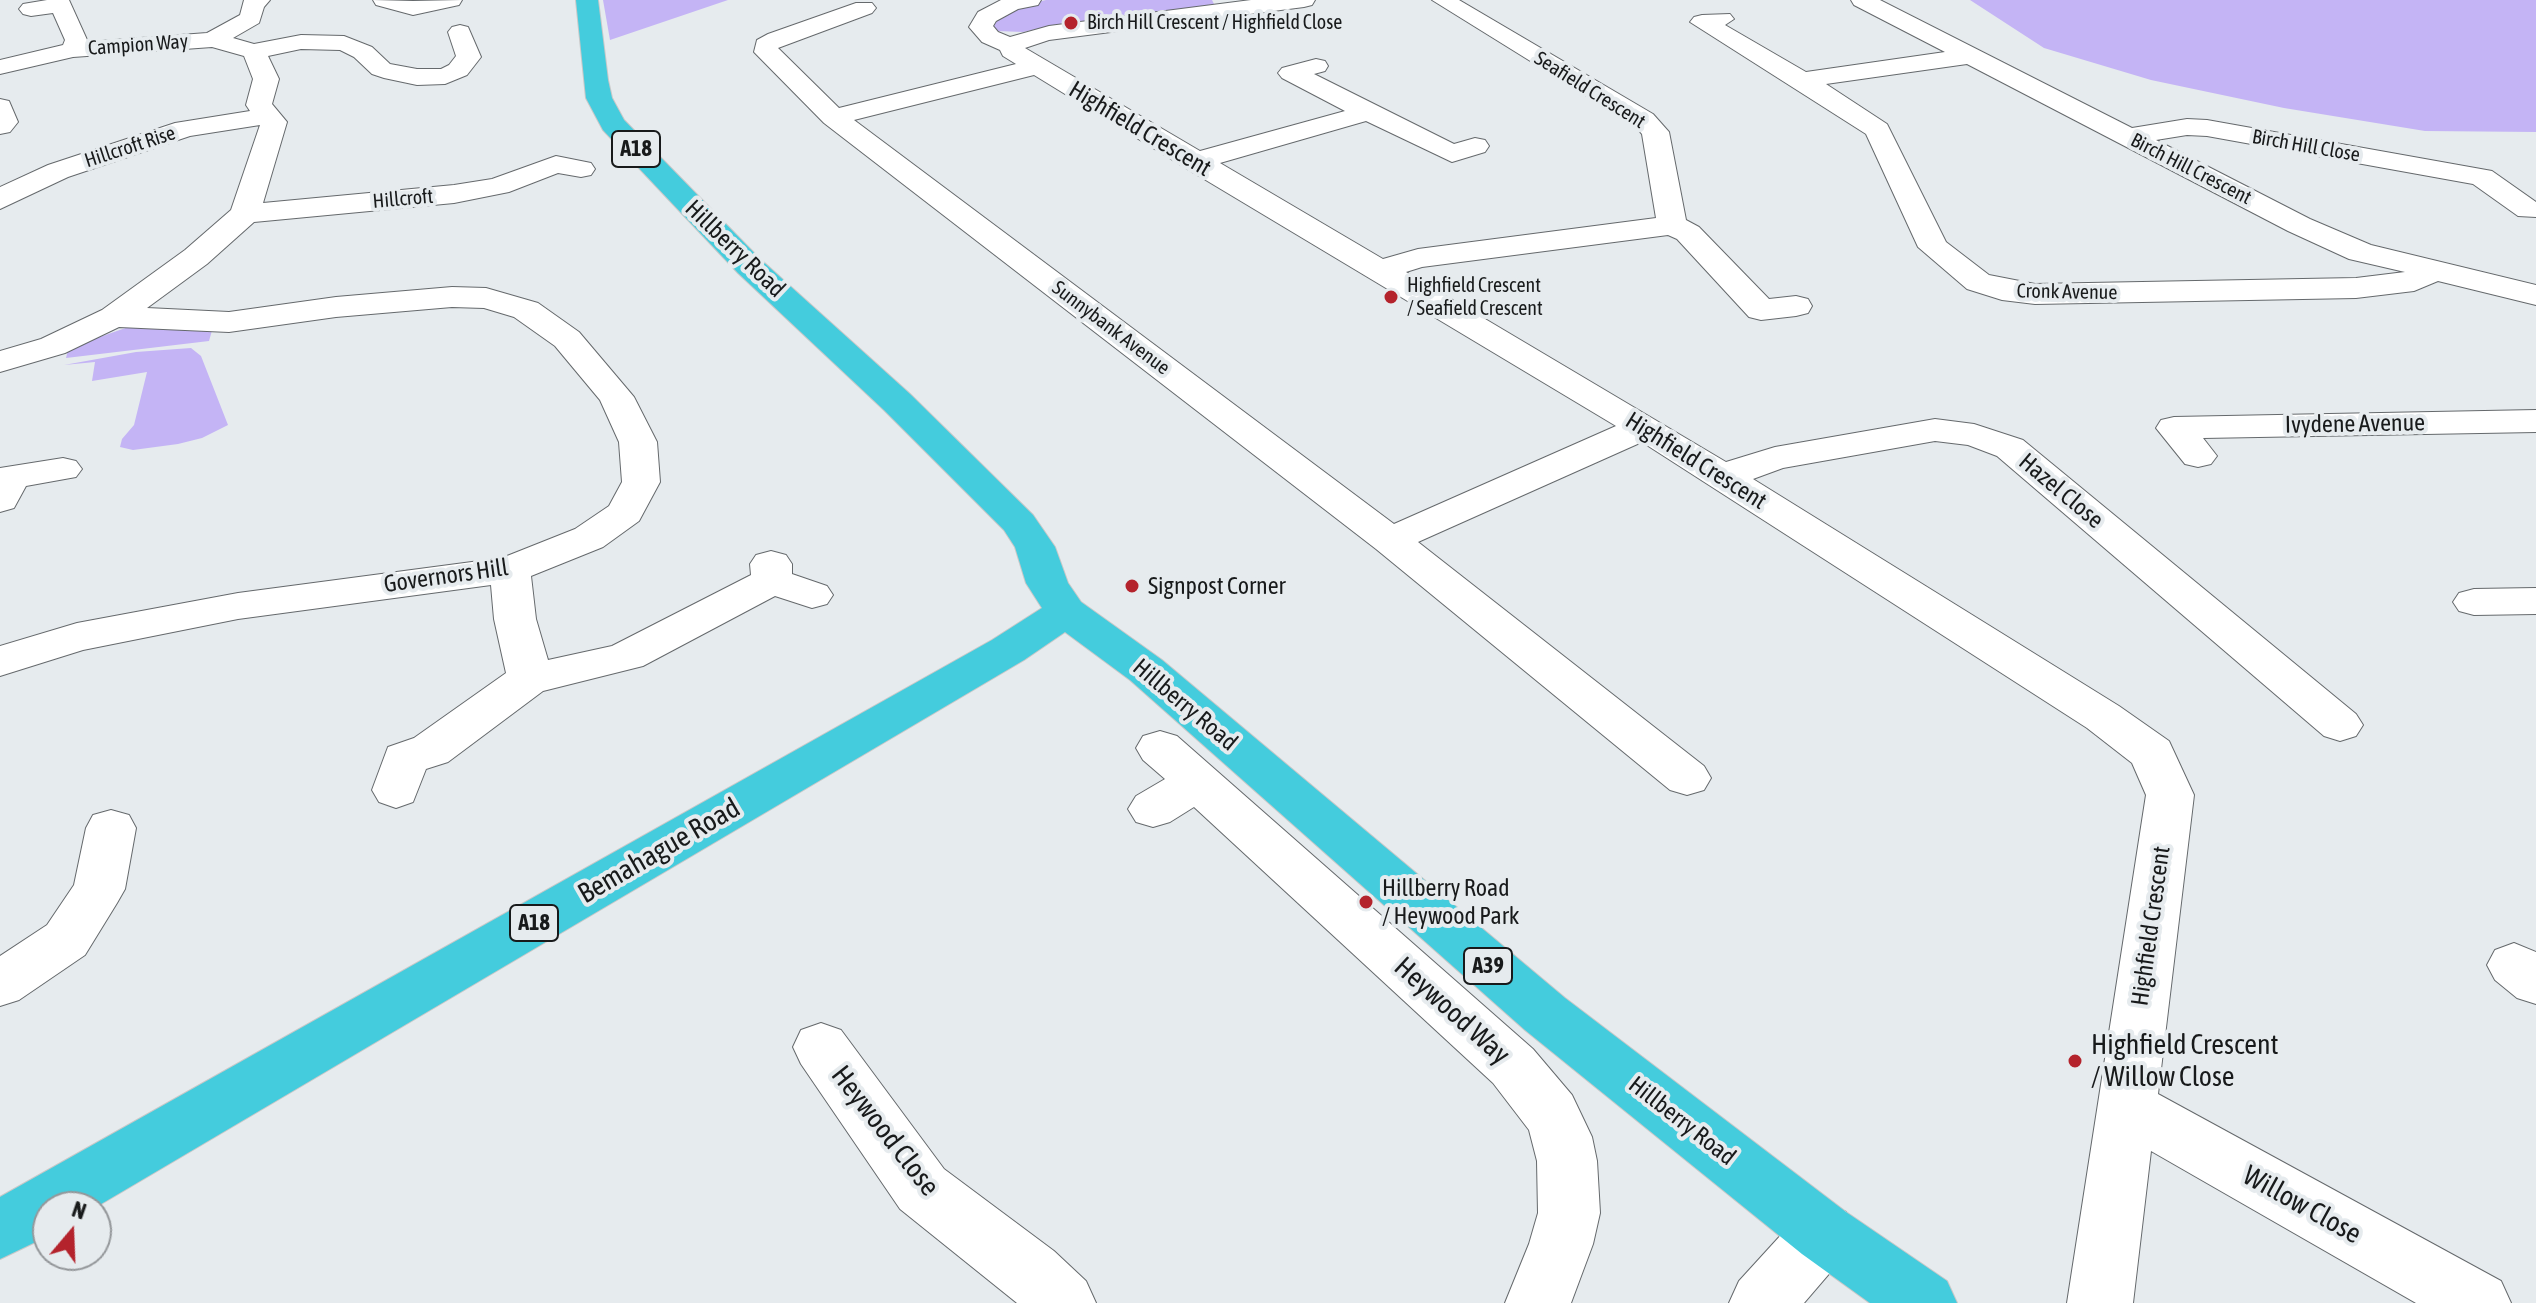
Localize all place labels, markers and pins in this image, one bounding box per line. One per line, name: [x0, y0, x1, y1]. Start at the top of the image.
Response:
place label: Birch Hill Crescent / Highfield Close: [1087, 11, 1342, 35]
marker: Birch Hill Crescent / Highfield Close: [1062, 14, 1080, 32]
place label: Highfield Crescent / Seafield Crescent: [1407, 274, 1543, 321]
marker: Highfield Crescent / Seafield Crescent: [1382, 288, 1400, 306]
place label: Signpost Corner: [1148, 572, 1286, 600]
marker: Signpost Corner: [1123, 577, 1141, 595]
place label: Hillberry Road / Heywood Park: [1382, 874, 1519, 930]
marker: Hillberry Road / Heywood Park: [1357, 893, 1375, 911]
place label: Highfield Crescent / Willow Close: [2091, 1028, 2279, 1094]
marker: Highfield Crescent / Willow Close: [2066, 1052, 2084, 1070]

